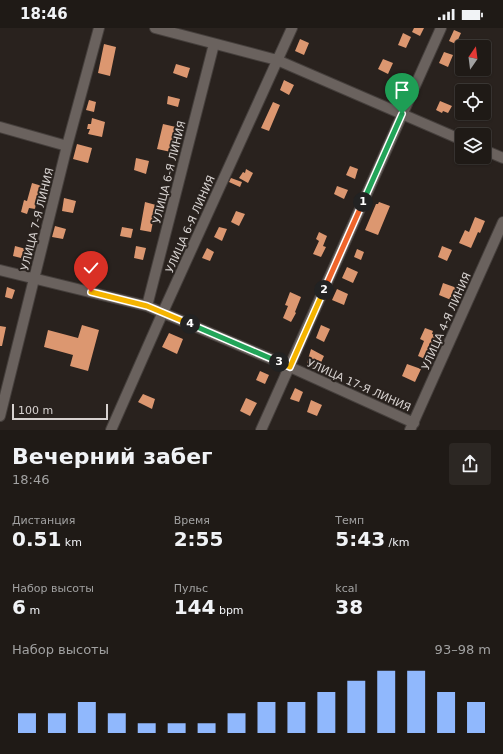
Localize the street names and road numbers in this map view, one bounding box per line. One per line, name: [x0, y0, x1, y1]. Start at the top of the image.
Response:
street label: УЛИЦА 6-Я ЛИНИЯ: [150, 119, 189, 225]
street label: УЛИЦА 7-Я ЛИНИЯ: [18, 166, 57, 272]
street label: УЛИЦА 6-Я ЛИНИЯ: [163, 173, 218, 275]
street label: УЛИЦА 4-Я ЛИНИЯ: [419, 270, 474, 372]
street label: УЛИЦА 17-Я ЛИНИЯ: [305, 357, 413, 414]

